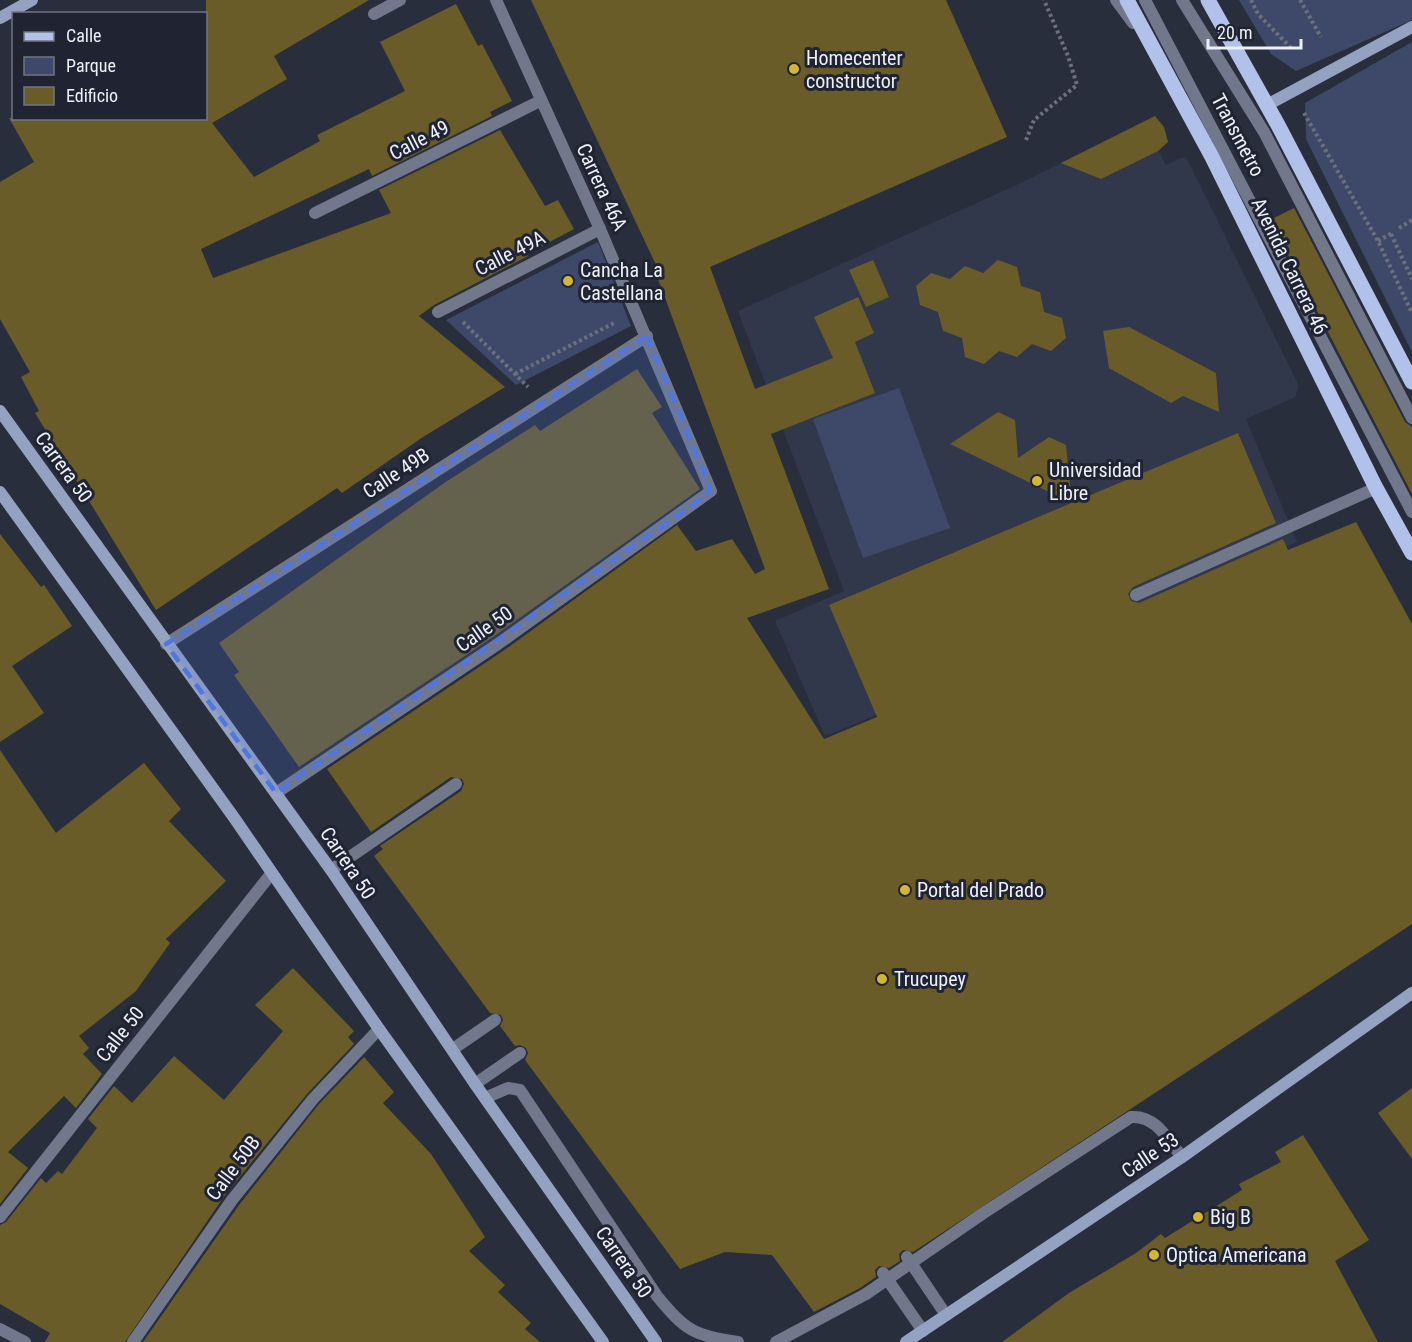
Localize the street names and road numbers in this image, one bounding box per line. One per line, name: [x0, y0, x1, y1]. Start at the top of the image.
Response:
street label: Transmetro: [1206, 90, 1270, 180]
street label: Calle 49: [385, 115, 453, 165]
street label: Carrera 46A: [571, 140, 633, 235]
street label: Avenida Carrera 46: [1247, 194, 1333, 338]
street label: Calle 49A: [471, 225, 549, 281]
street label: Carrera 50: [30, 427, 98, 507]
street label: Calle 49B: [358, 443, 434, 503]
street label: Calle 50: [451, 601, 517, 657]
street label: Carrera 50: [315, 822, 381, 904]
street label: Calle 50: [91, 1001, 149, 1067]
street label: Calle 53: [1117, 1127, 1183, 1183]
street label: Calle 50B: [201, 1131, 265, 1205]
street label: Carrera 50: [591, 1222, 657, 1302]

